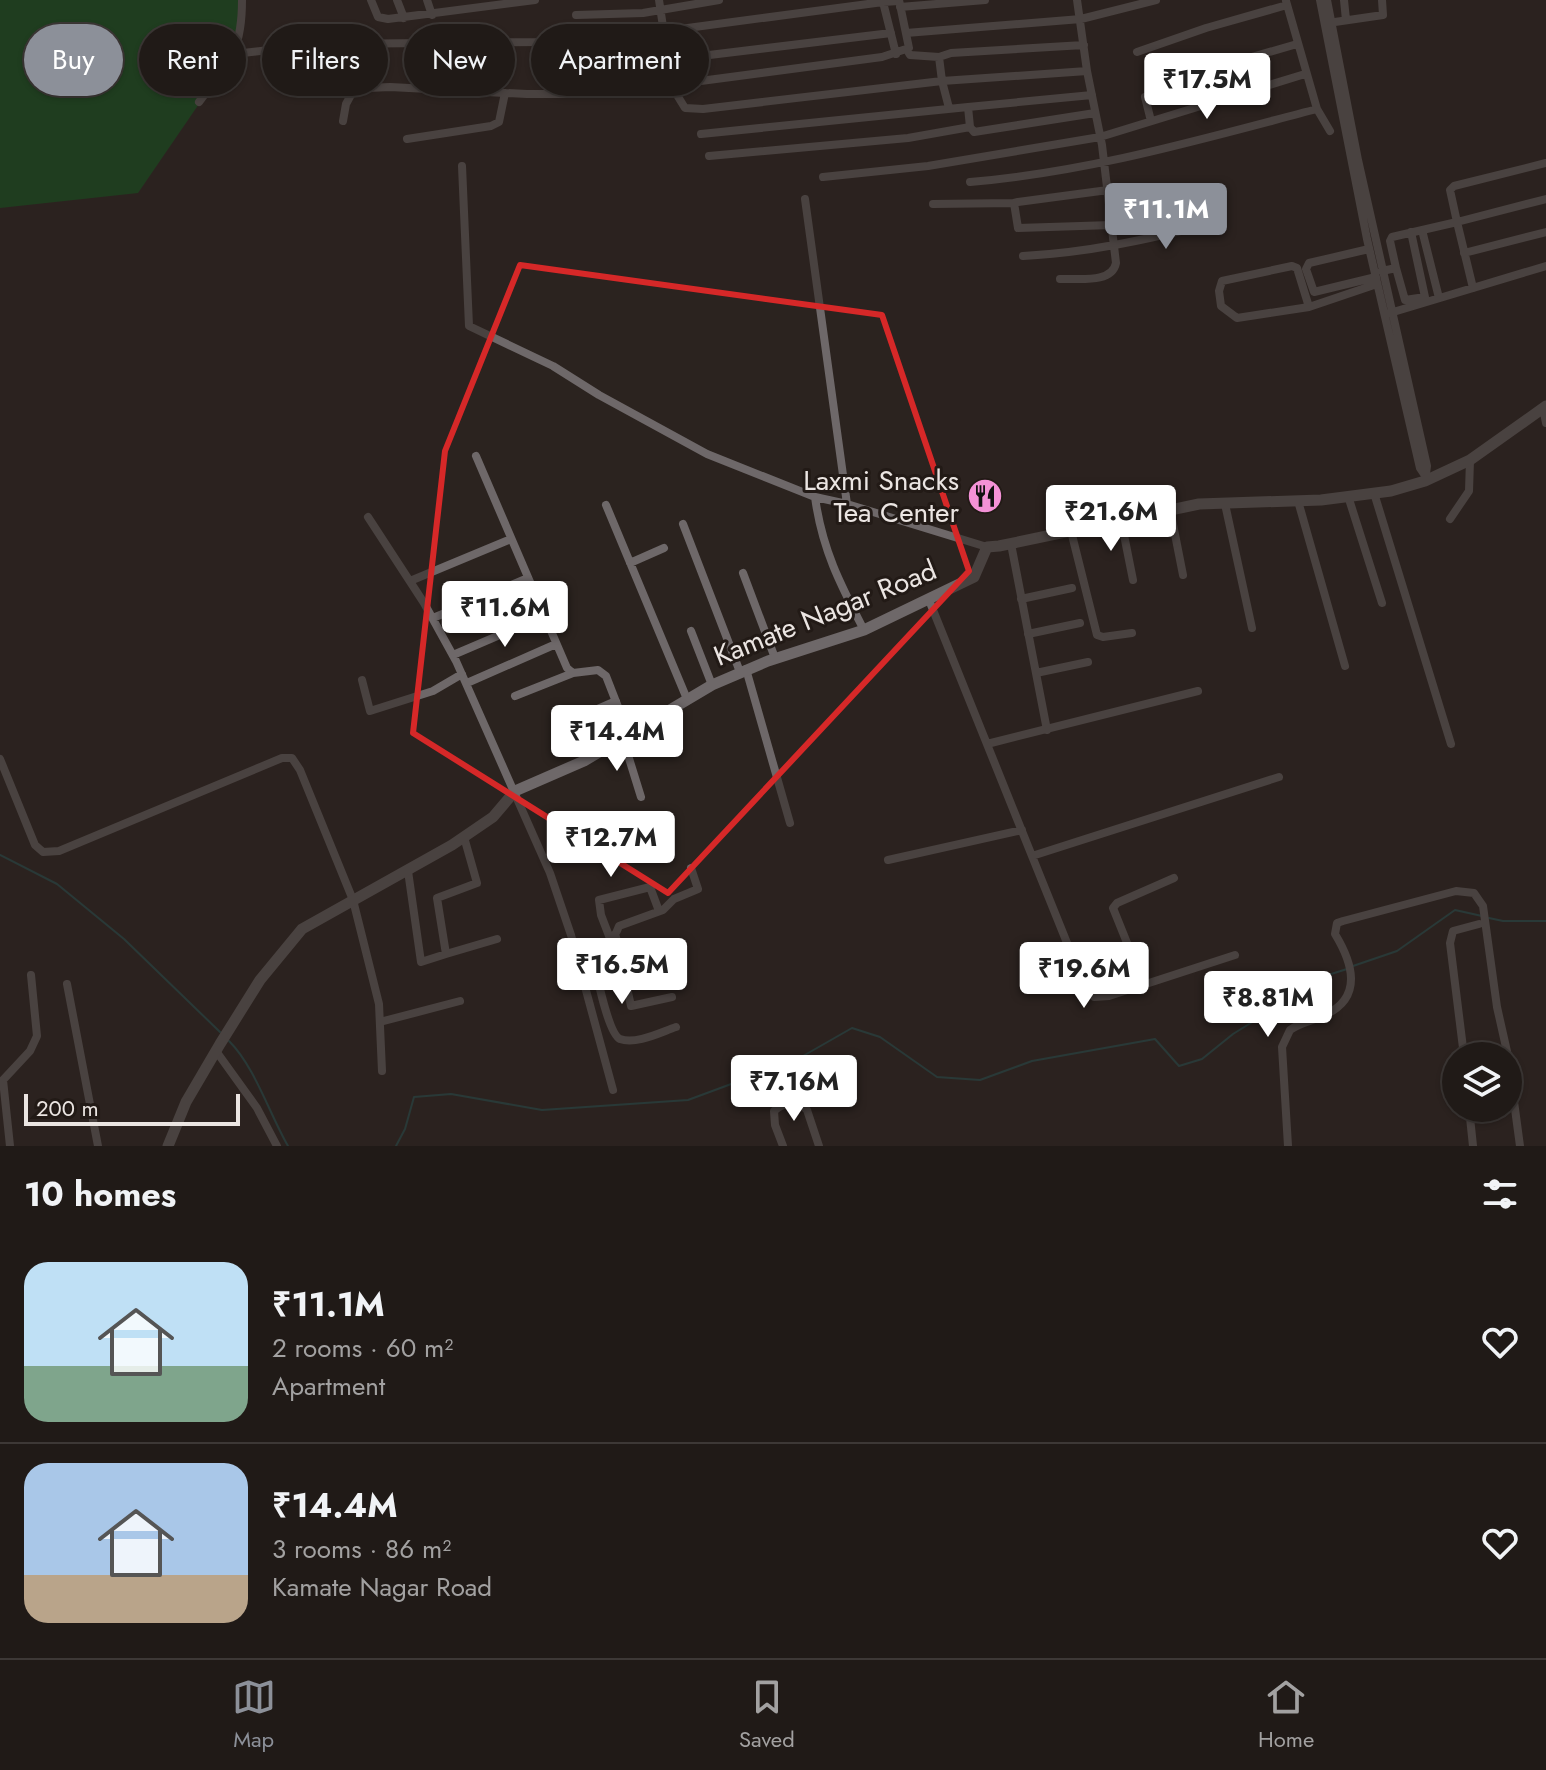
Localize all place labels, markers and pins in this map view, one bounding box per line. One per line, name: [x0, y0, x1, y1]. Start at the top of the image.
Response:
pin: ₹17.5M: [1142, 53, 1272, 121]
pin: ₹11.1M: [1101, 183, 1231, 251]
place label: Laxmi Snacks Tea Center: [803, 460, 959, 533]
restaurant icon: Laxmi Snacks Tea Center: [966, 477, 1004, 515]
pin: ₹21.6M: [1046, 485, 1176, 553]
pin: ₹11.6M: [440, 581, 570, 649]
pin: ₹14.4M: [552, 705, 682, 773]
pin: ₹12.7M: [546, 811, 676, 879]
pin: ₹16.5M: [557, 938, 687, 1006]
pin: ₹19.6M: [1019, 942, 1149, 1010]
pin: ₹8.81M: [1203, 971, 1333, 1039]
pin: ₹7.16M: [729, 1055, 859, 1123]

